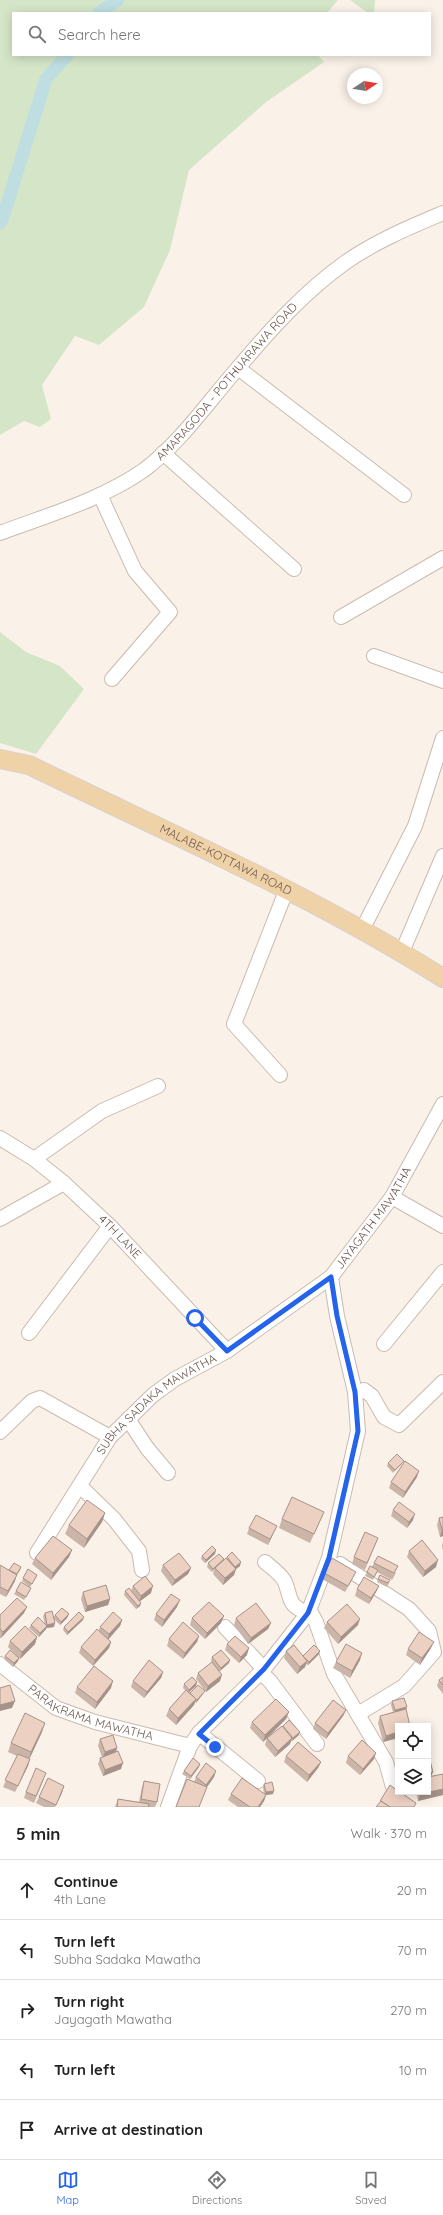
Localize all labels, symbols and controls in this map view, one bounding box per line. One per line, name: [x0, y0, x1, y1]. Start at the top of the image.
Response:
search box: [12, 12, 431, 56]
icon: search: [26, 23, 48, 45]
text: Search here: [58, 25, 141, 44]
north arrow: [347, 68, 383, 104]
street label: AMARAGODA - POTHUARAWA ROAD: [153, 299, 301, 463]
street label: MALABE-KOTTAWA ROAD: [157, 821, 295, 898]
street label: JAYAGATH MAWATHA: [332, 1164, 414, 1272]
street label: 4TH LANE: [96, 1211, 145, 1262]
route start: [186, 1309, 204, 1327]
street label: SUBHA SADAKA MAWATHA: [93, 1350, 219, 1457]
street label: PARAKRAMA MAWATHA: [25, 1681, 155, 1743]
map controls: [395, 1723, 431, 1795]
button: locate: [395, 1723, 431, 1759]
route end: [206, 1738, 224, 1756]
button: layers: [395, 1759, 431, 1795]
text: 5 min: [16, 1823, 60, 1844]
text: Walk · 370 m: [350, 1825, 427, 1841]
text: Continue: [54, 1872, 118, 1891]
icon: ahead: [16, 1879, 38, 1901]
text: 20 m: [397, 1882, 427, 1898]
text: 4th Lane: [54, 1891, 106, 1907]
text: Turn left: [54, 1932, 116, 1951]
icon: left: [16, 1939, 38, 1961]
text: 70 m: [397, 1942, 427, 1958]
text: Subha Sadaka Mawatha: [54, 1951, 201, 1967]
text: Turn right: [54, 1992, 125, 2011]
icon: right: [16, 1999, 38, 2021]
text: 270 m: [390, 2002, 427, 2018]
text: Jayagath Mawatha: [54, 2011, 172, 2027]
icon: left: [16, 2059, 38, 2081]
text: Turn left: [54, 2060, 116, 2079]
text: 10 m: [399, 2062, 427, 2078]
icon: arrive: [16, 2119, 38, 2141]
text: Arrive at destination: [54, 2120, 203, 2139]
tab: Map: [56, 2169, 79, 2207]
tab: Directions: [192, 2169, 242, 2207]
tab: Saved: [355, 2169, 387, 2207]

